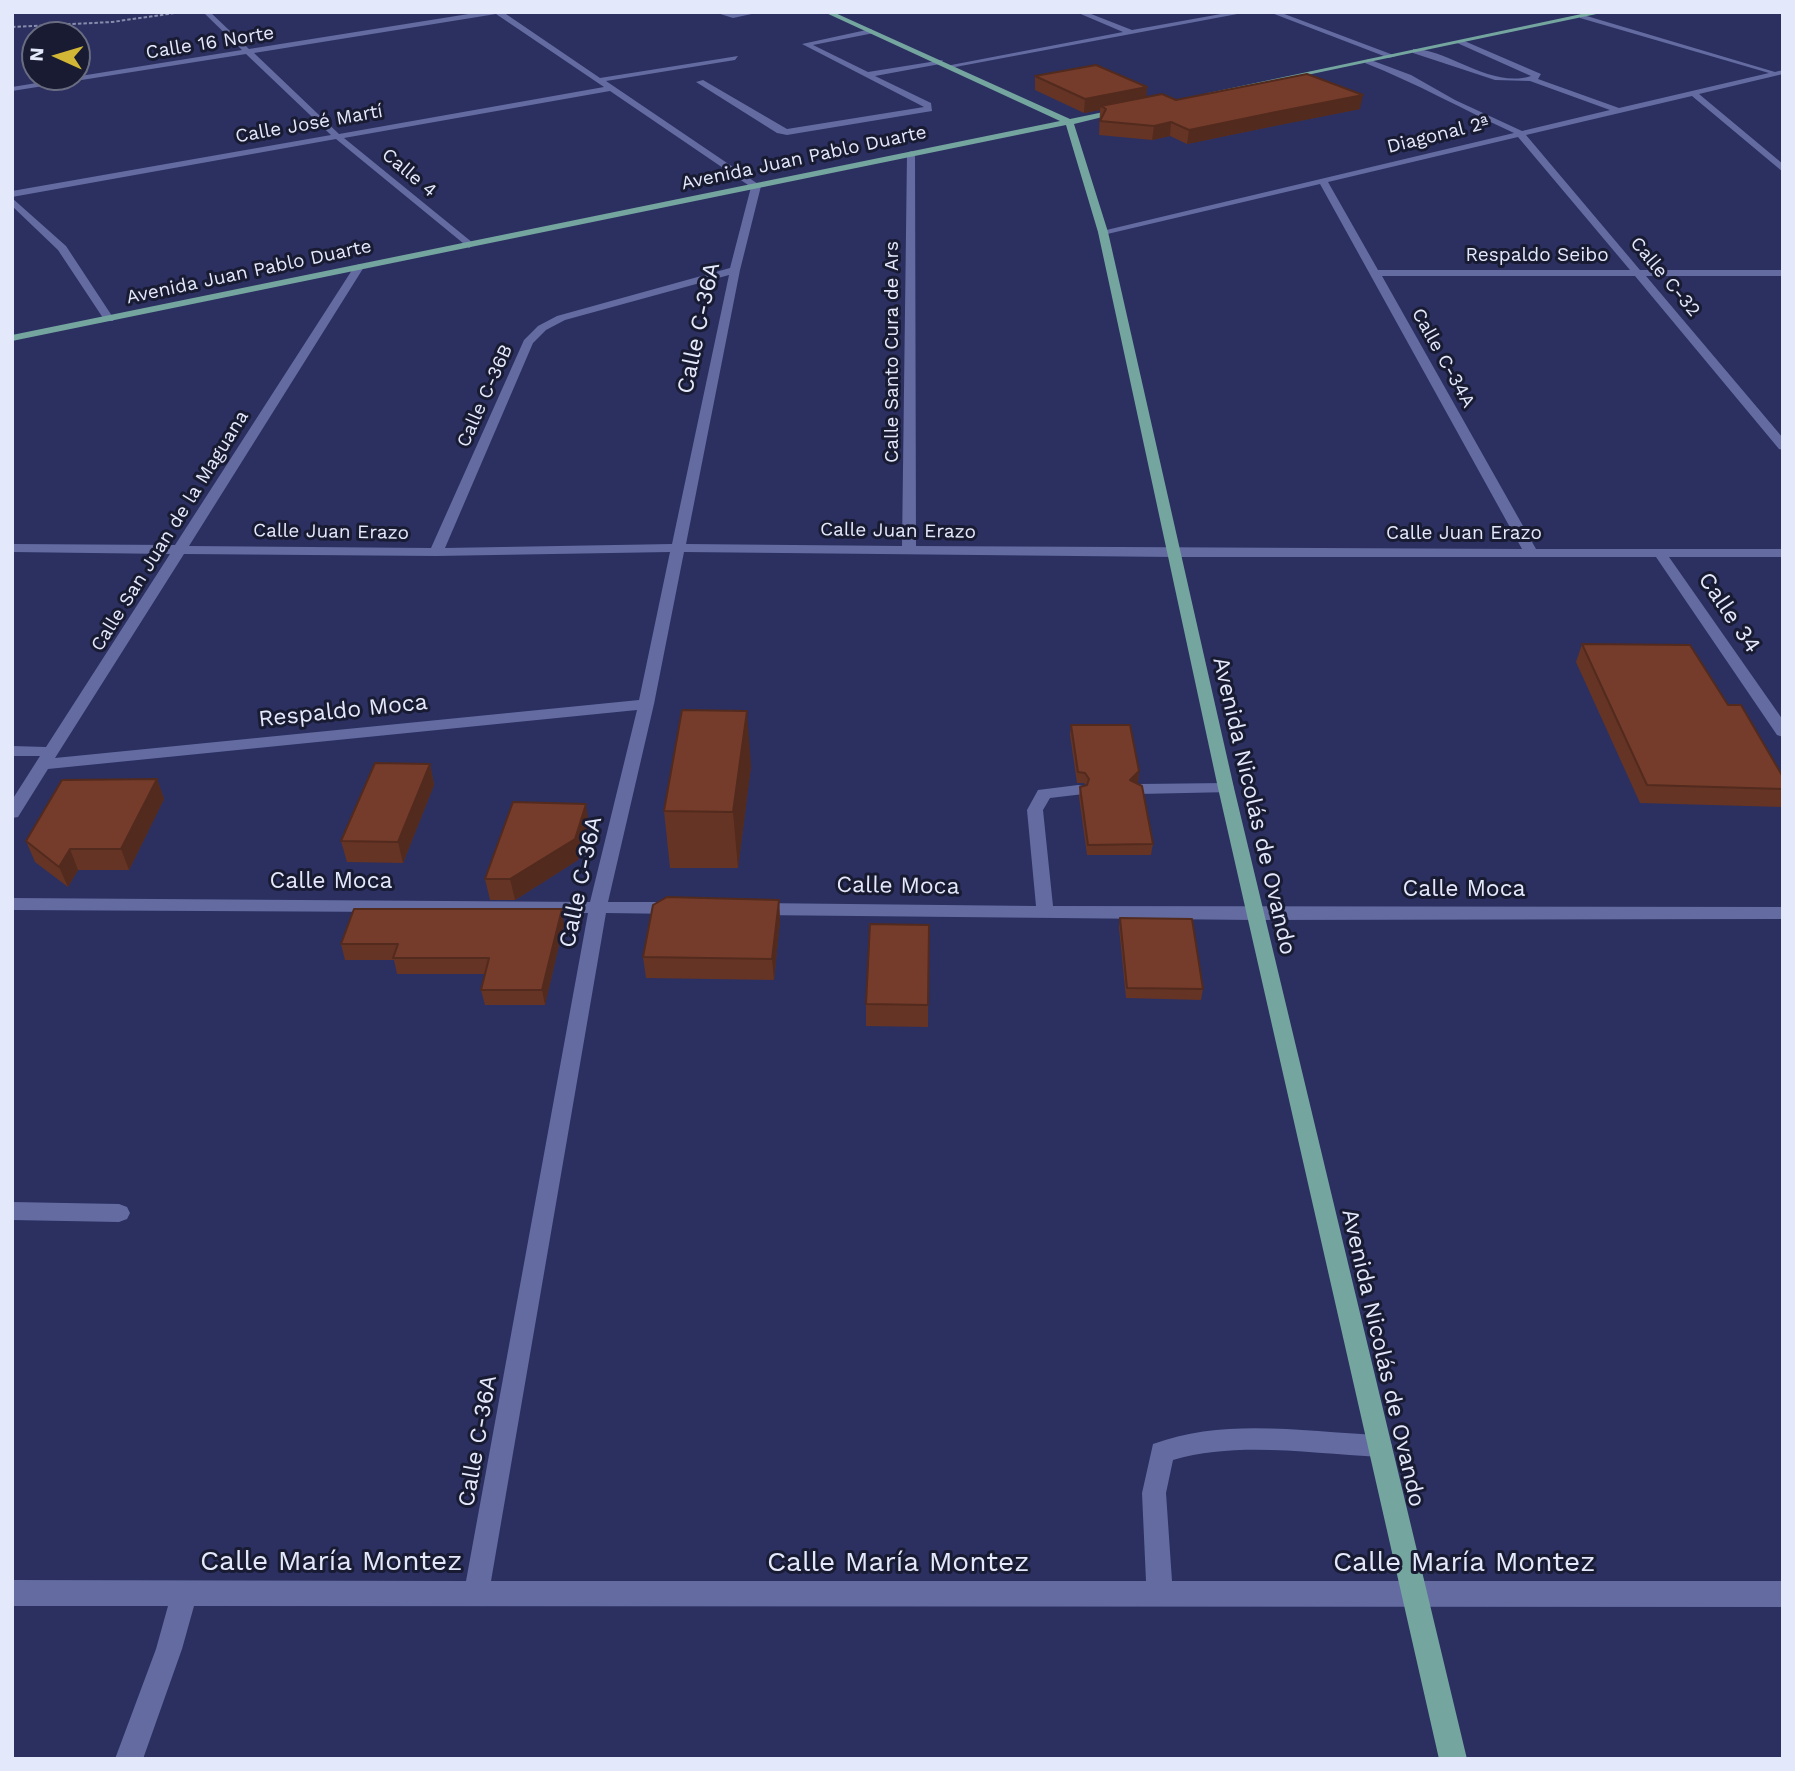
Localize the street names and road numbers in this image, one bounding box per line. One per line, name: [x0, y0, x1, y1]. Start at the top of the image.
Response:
street label: Calle 16 Norte: [144, 22, 276, 64]
street label: Calle José Martí: [233, 100, 385, 148]
street label: Diagonal 2ª: [1385, 111, 1491, 159]
street label: Avenida Juan Pablo Duarte: [679, 121, 929, 195]
street label: Calle 4: [377, 144, 441, 202]
street label: Calle C-32: [1625, 232, 1705, 322]
street label: Avenida Juan Pablo Duarte: [124, 235, 374, 309]
street label: Calle Santo Cura de Ars: [881, 241, 903, 463]
street label: Respaldo Seibo: [1465, 244, 1609, 266]
street label: Calle C-36A: [672, 260, 726, 396]
street label: Calle C-34A: [1406, 304, 1480, 412]
street label: Calle C-36B: [452, 341, 518, 451]
street label: Calle San Juan de la Maguana: [86, 406, 254, 656]
street label: Calle Juan Erazo: [820, 518, 976, 544]
street label: Calle Juan Erazo: [253, 519, 409, 545]
street label: Calle Juan Erazo: [1386, 522, 1542, 544]
street label: Calle 34: [1692, 567, 1766, 659]
street label: Avenida Nicolás de Ovando: [1206, 654, 1302, 958]
street label: Respaldo Moca: [257, 688, 429, 734]
street label: Calle C-36A: [554, 814, 608, 950]
street label: Calle Moca: [269, 867, 393, 895]
street label: Calle Moca: [836, 871, 960, 901]
street label: Calle Moca: [1402, 875, 1526, 903]
street label: Avenida Nicolás de Ovando: [1335, 1206, 1431, 1510]
street label: Calle C-36A: [453, 1373, 503, 1509]
street label: Calle María Montez: [200, 1545, 462, 1579]
street label: Calle María Montez: [767, 1546, 1029, 1580]
street label: Calle María Montez: [1333, 1546, 1595, 1580]

